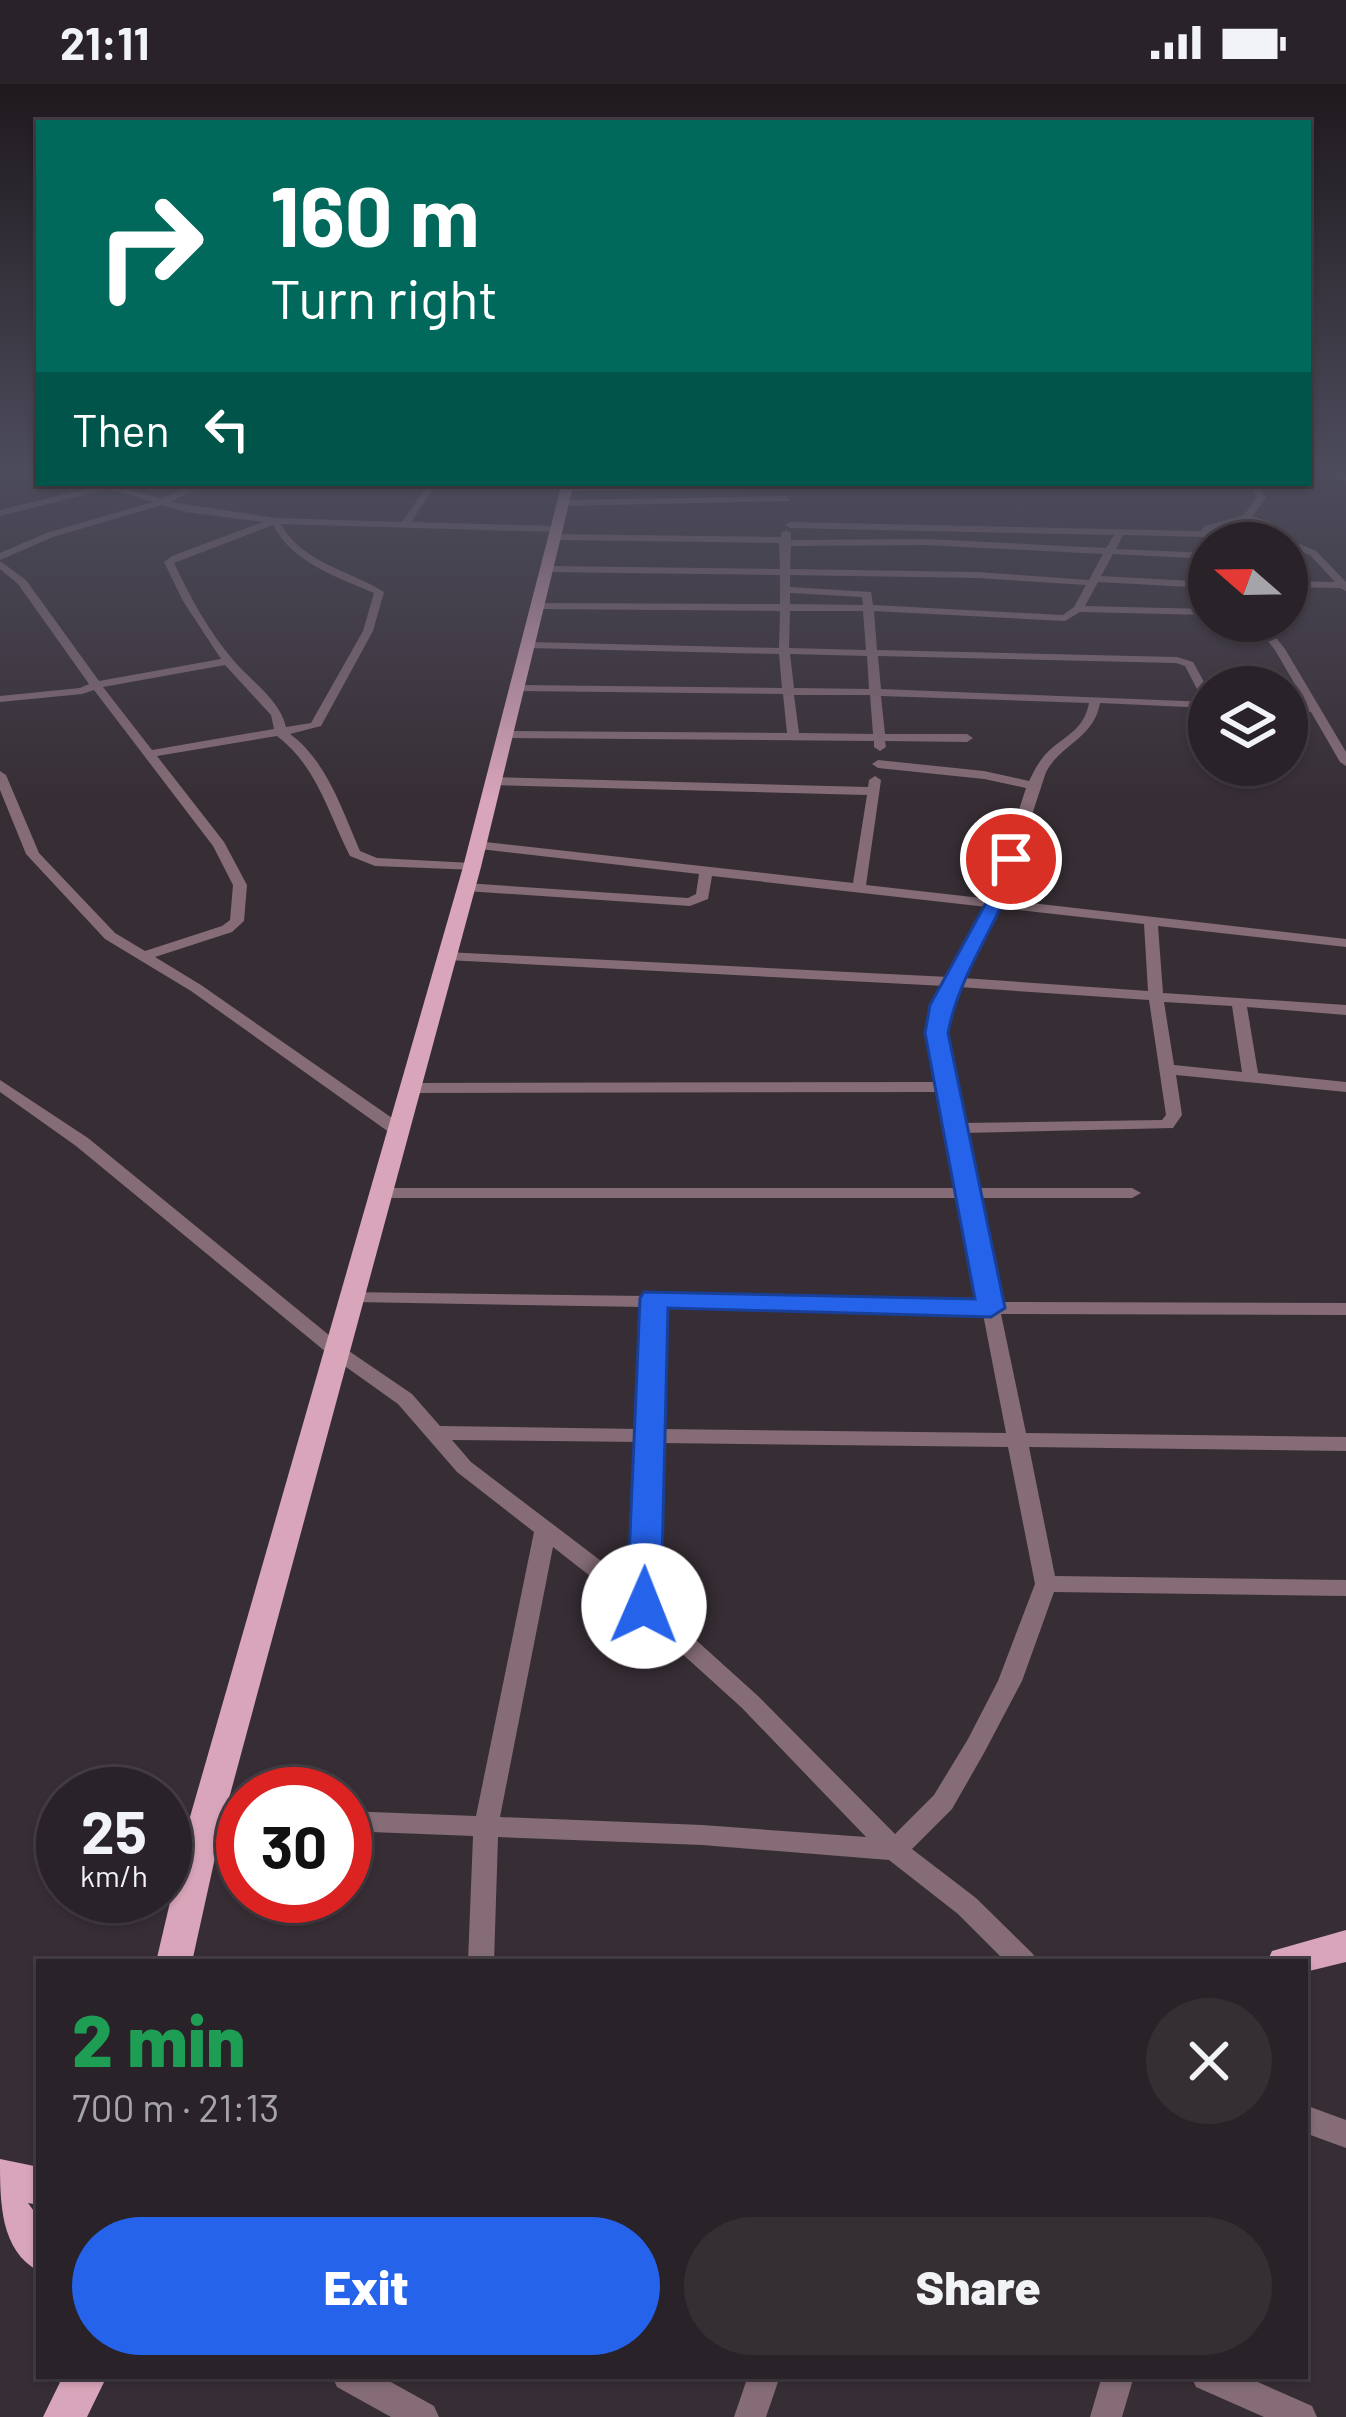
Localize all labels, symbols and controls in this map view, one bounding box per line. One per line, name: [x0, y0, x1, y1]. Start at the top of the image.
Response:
text: 21:11: [60, 15, 149, 69]
text: 160 m: [270, 163, 480, 264]
icon: right: [72, 168, 228, 324]
text: Turn right: [270, 265, 498, 330]
icon: left: [194, 396, 260, 462]
text: Then: [72, 402, 170, 456]
north arrow: [1188, 522, 1308, 642]
map controls: [1188, 522, 1308, 786]
button: layers: [1188, 666, 1308, 786]
pin: [960, 808, 1062, 910]
icon: arrive: [978, 826, 1044, 892]
position arrow: [581, 1543, 707, 1669]
speed limit sign: 30: [216, 1767, 372, 1923]
text: 25: [81, 1794, 147, 1866]
text: km/h: [80, 1857, 148, 1893]
text: 2 min: [72, 1995, 246, 2081]
button: close: [1146, 1998, 1272, 2124]
text: 700 m · 21:13: [72, 2083, 279, 2130]
button: Exit: [72, 2217, 660, 2355]
button: Share: [684, 2217, 1272, 2355]

